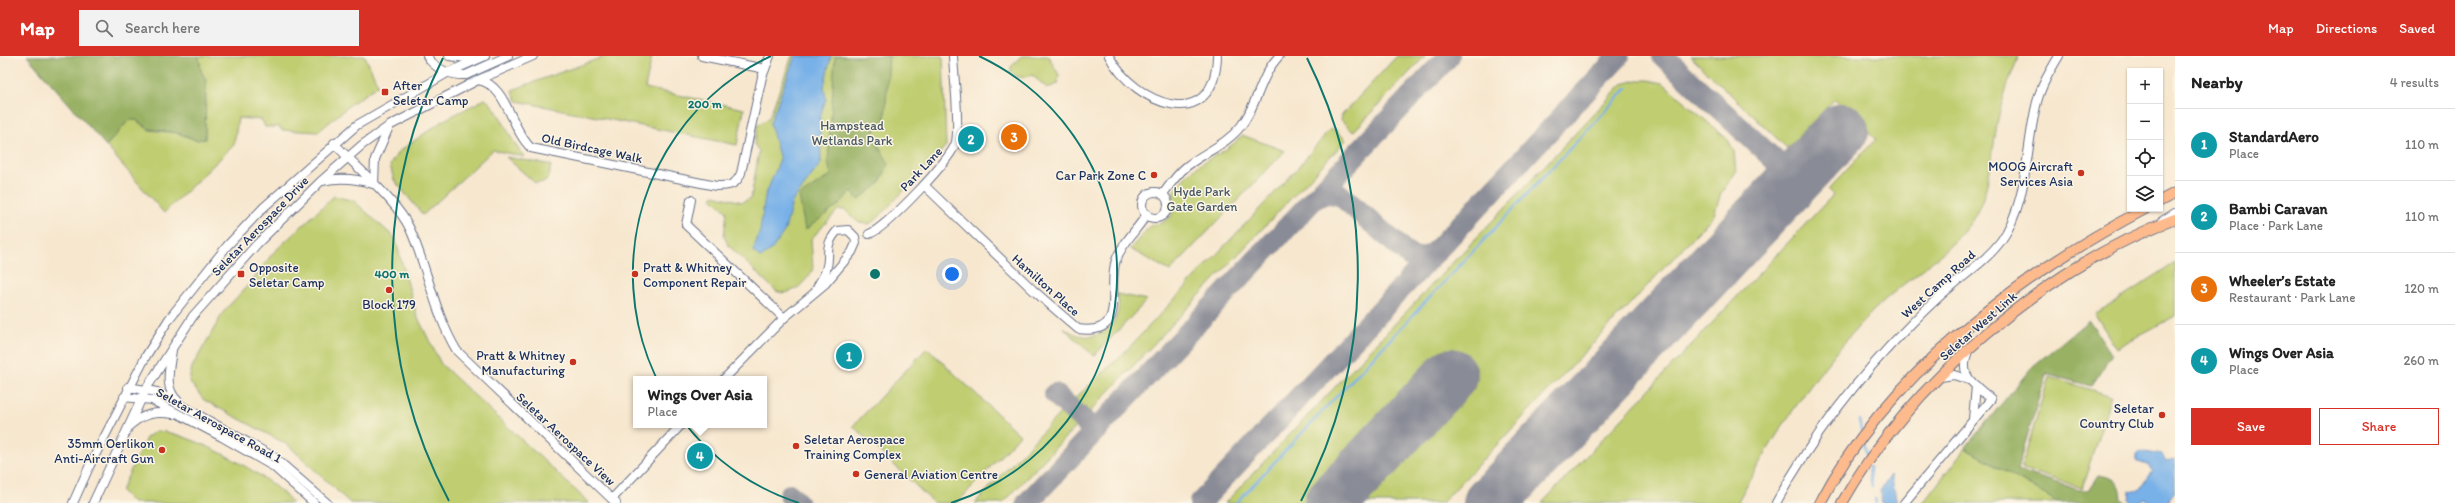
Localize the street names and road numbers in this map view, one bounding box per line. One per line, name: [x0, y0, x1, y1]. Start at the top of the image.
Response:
street label: Old Birdcage Walk: [540, 130, 644, 166]
street label: Park Lane: [897, 144, 945, 194]
street label: Seletar Aerospace Drive: [208, 173, 312, 279]
street label: West Camp Road: [1898, 247, 1978, 321]
street label: Hamilton Place: [1009, 251, 1083, 319]
street label: Seletar West Link: [1936, 288, 2020, 364]
street label: Seletar Aerospace Road 1: [154, 384, 284, 466]
street label: Seletar Aerospace View: [513, 389, 619, 489]

